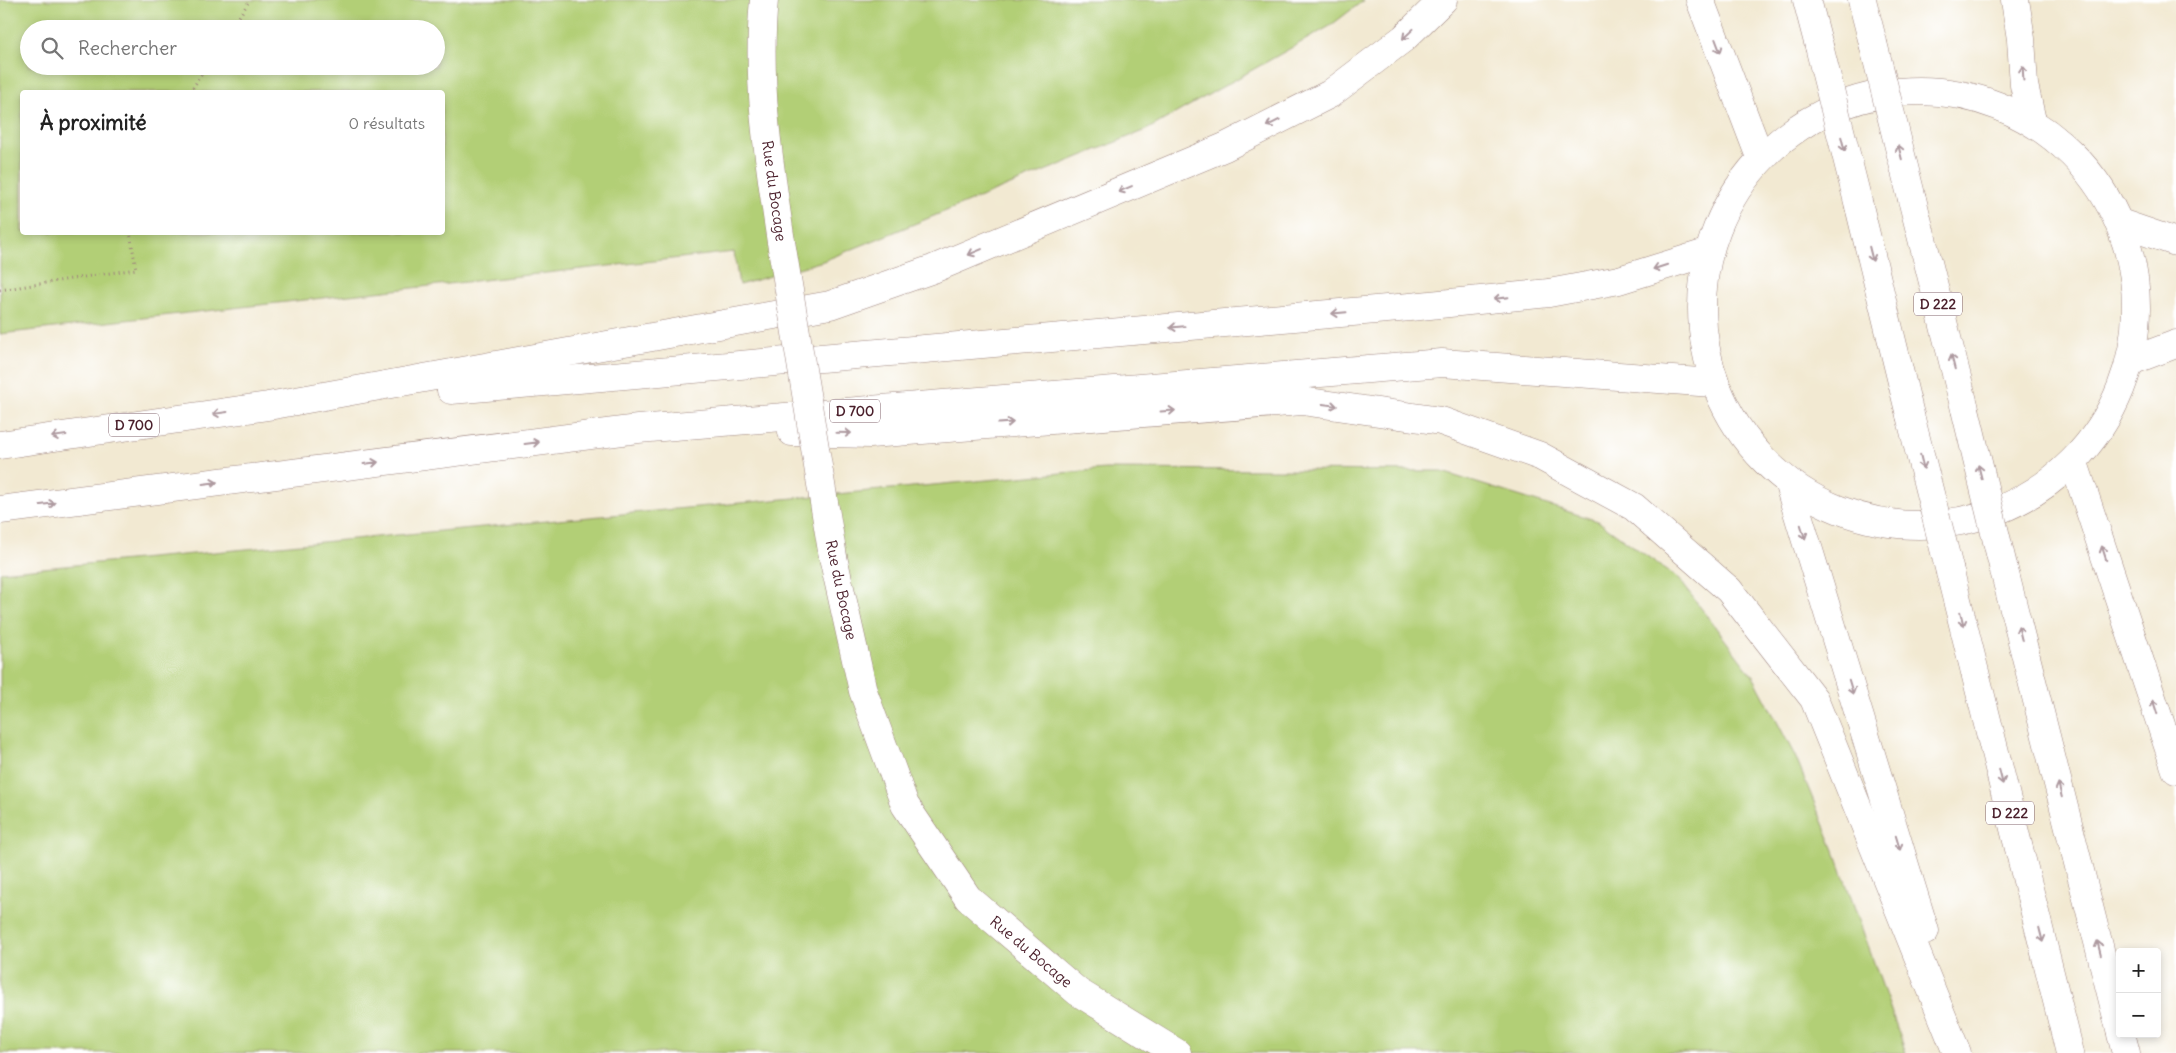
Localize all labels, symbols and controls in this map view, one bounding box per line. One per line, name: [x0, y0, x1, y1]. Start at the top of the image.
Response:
search box: [20, 20, 445, 75]
one-way arrow: [1402, 28, 1414, 40]
icon: search: [38, 34, 66, 62]
text: Rechercher: [78, 36, 177, 60]
one-way arrow: [1714, 37, 1723, 53]
one-way arrow: [2018, 65, 2027, 81]
text: À proximité: [40, 109, 147, 136]
text: 0 résultats: [349, 113, 425, 133]
one-way arrow: [1266, 119, 1281, 128]
one-way arrow: [1839, 136, 1848, 152]
street label: Rue du Bocage: [758, 139, 791, 243]
one-way arrow: [1895, 144, 1904, 160]
one-way arrow: [1118, 185, 1133, 194]
one-way arrow: [1867, 245, 1876, 261]
one-way arrow: [968, 247, 983, 257]
one-way arrow: [1652, 263, 1668, 273]
road number: D 222: [1914, 292, 1962, 316]
one-way arrow: [1493, 293, 1509, 303]
one-way arrow: [1331, 309, 1347, 318]
one-way arrow: [1169, 322, 1185, 332]
one-way arrow: [1948, 354, 1957, 370]
road number: D 700: [830, 400, 880, 422]
one-way arrow: [1321, 400, 1337, 410]
one-way arrow: [1160, 406, 1176, 416]
one-way arrow: [212, 408, 228, 418]
road number: D 700: [109, 414, 159, 436]
one-way arrow: [998, 419, 1014, 428]
one-way arrow: [836, 428, 852, 438]
one-way arrow: [51, 431, 67, 441]
one-way arrow: [524, 438, 540, 448]
one-way arrow: [1918, 454, 1927, 470]
one-way arrow: [362, 458, 378, 468]
one-way arrow: [1975, 464, 1984, 480]
one-way arrow: [201, 478, 217, 488]
one-way arrow: [40, 499, 56, 509]
one-way arrow: [1799, 523, 1809, 539]
street label: Rue du Bocage: [822, 538, 861, 642]
one-way arrow: [2098, 545, 2108, 561]
one-way arrow: [1958, 611, 1967, 627]
one-way arrow: [2015, 625, 2024, 641]
one-way arrow: [1846, 679, 1856, 695]
one-way arrow: [2150, 699, 2159, 715]
one-way arrow: [1997, 769, 2006, 785]
one-way arrow: [2055, 783, 2064, 799]
road number: D 222: [1986, 801, 2034, 824]
one-way arrow: [1894, 834, 1903, 850]
street label: Rue du Bocage: [986, 912, 1076, 992]
one-way arrow: [2037, 926, 2046, 942]
one-way arrow: [2094, 941, 2103, 957]
map controls: [2116, 948, 2161, 1038]
button: +: [2116, 948, 2161, 993]
button: −: [2116, 993, 2161, 1038]

